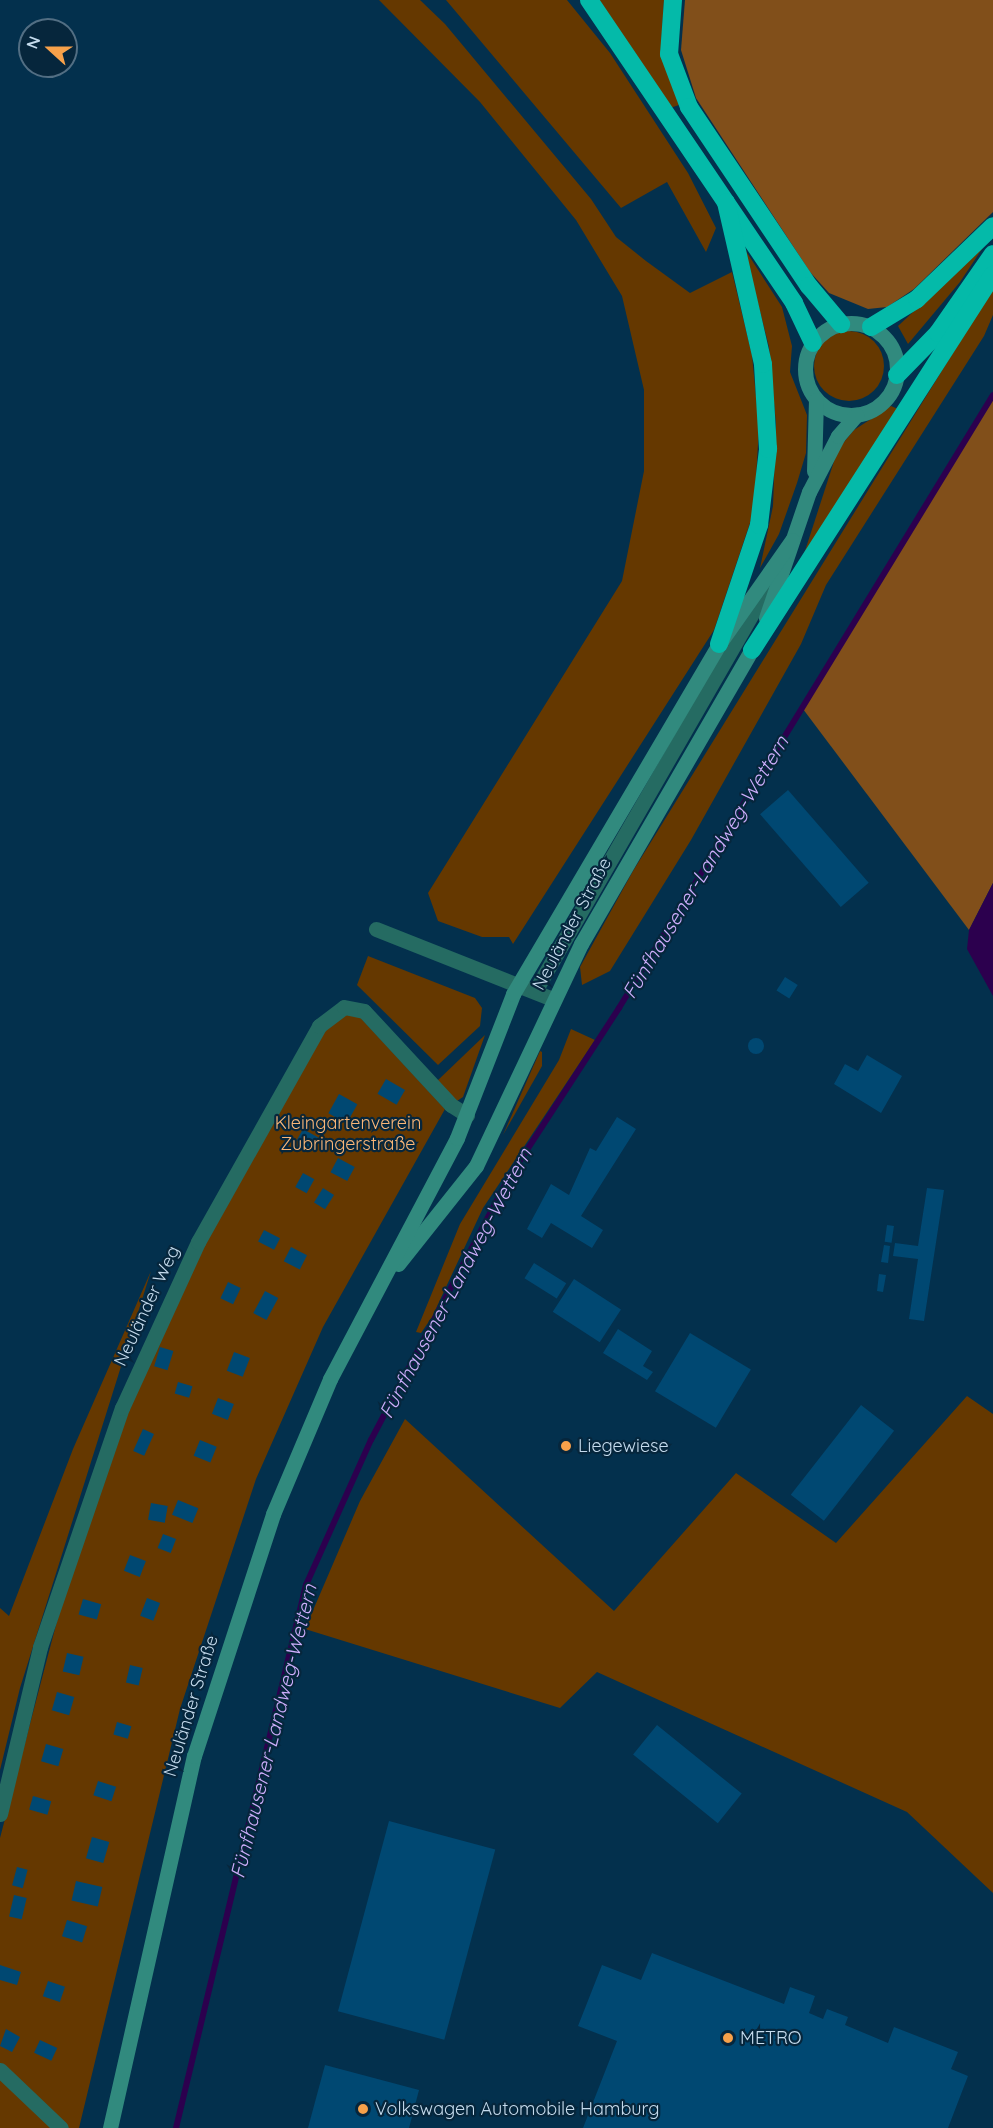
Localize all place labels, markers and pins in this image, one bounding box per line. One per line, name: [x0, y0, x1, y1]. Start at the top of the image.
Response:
place label: Liegewiese: [578, 1435, 669, 1457]
marker: Liegewiese: [559, 1439, 573, 1453]
place label: METRO: [740, 2027, 802, 2049]
marker: METRO: [721, 2031, 735, 2045]
place label: Volkswagen Automobile Hamburg: [375, 2098, 659, 2120]
marker: Volkswagen Automobile Hamburg: [356, 2102, 370, 2116]

